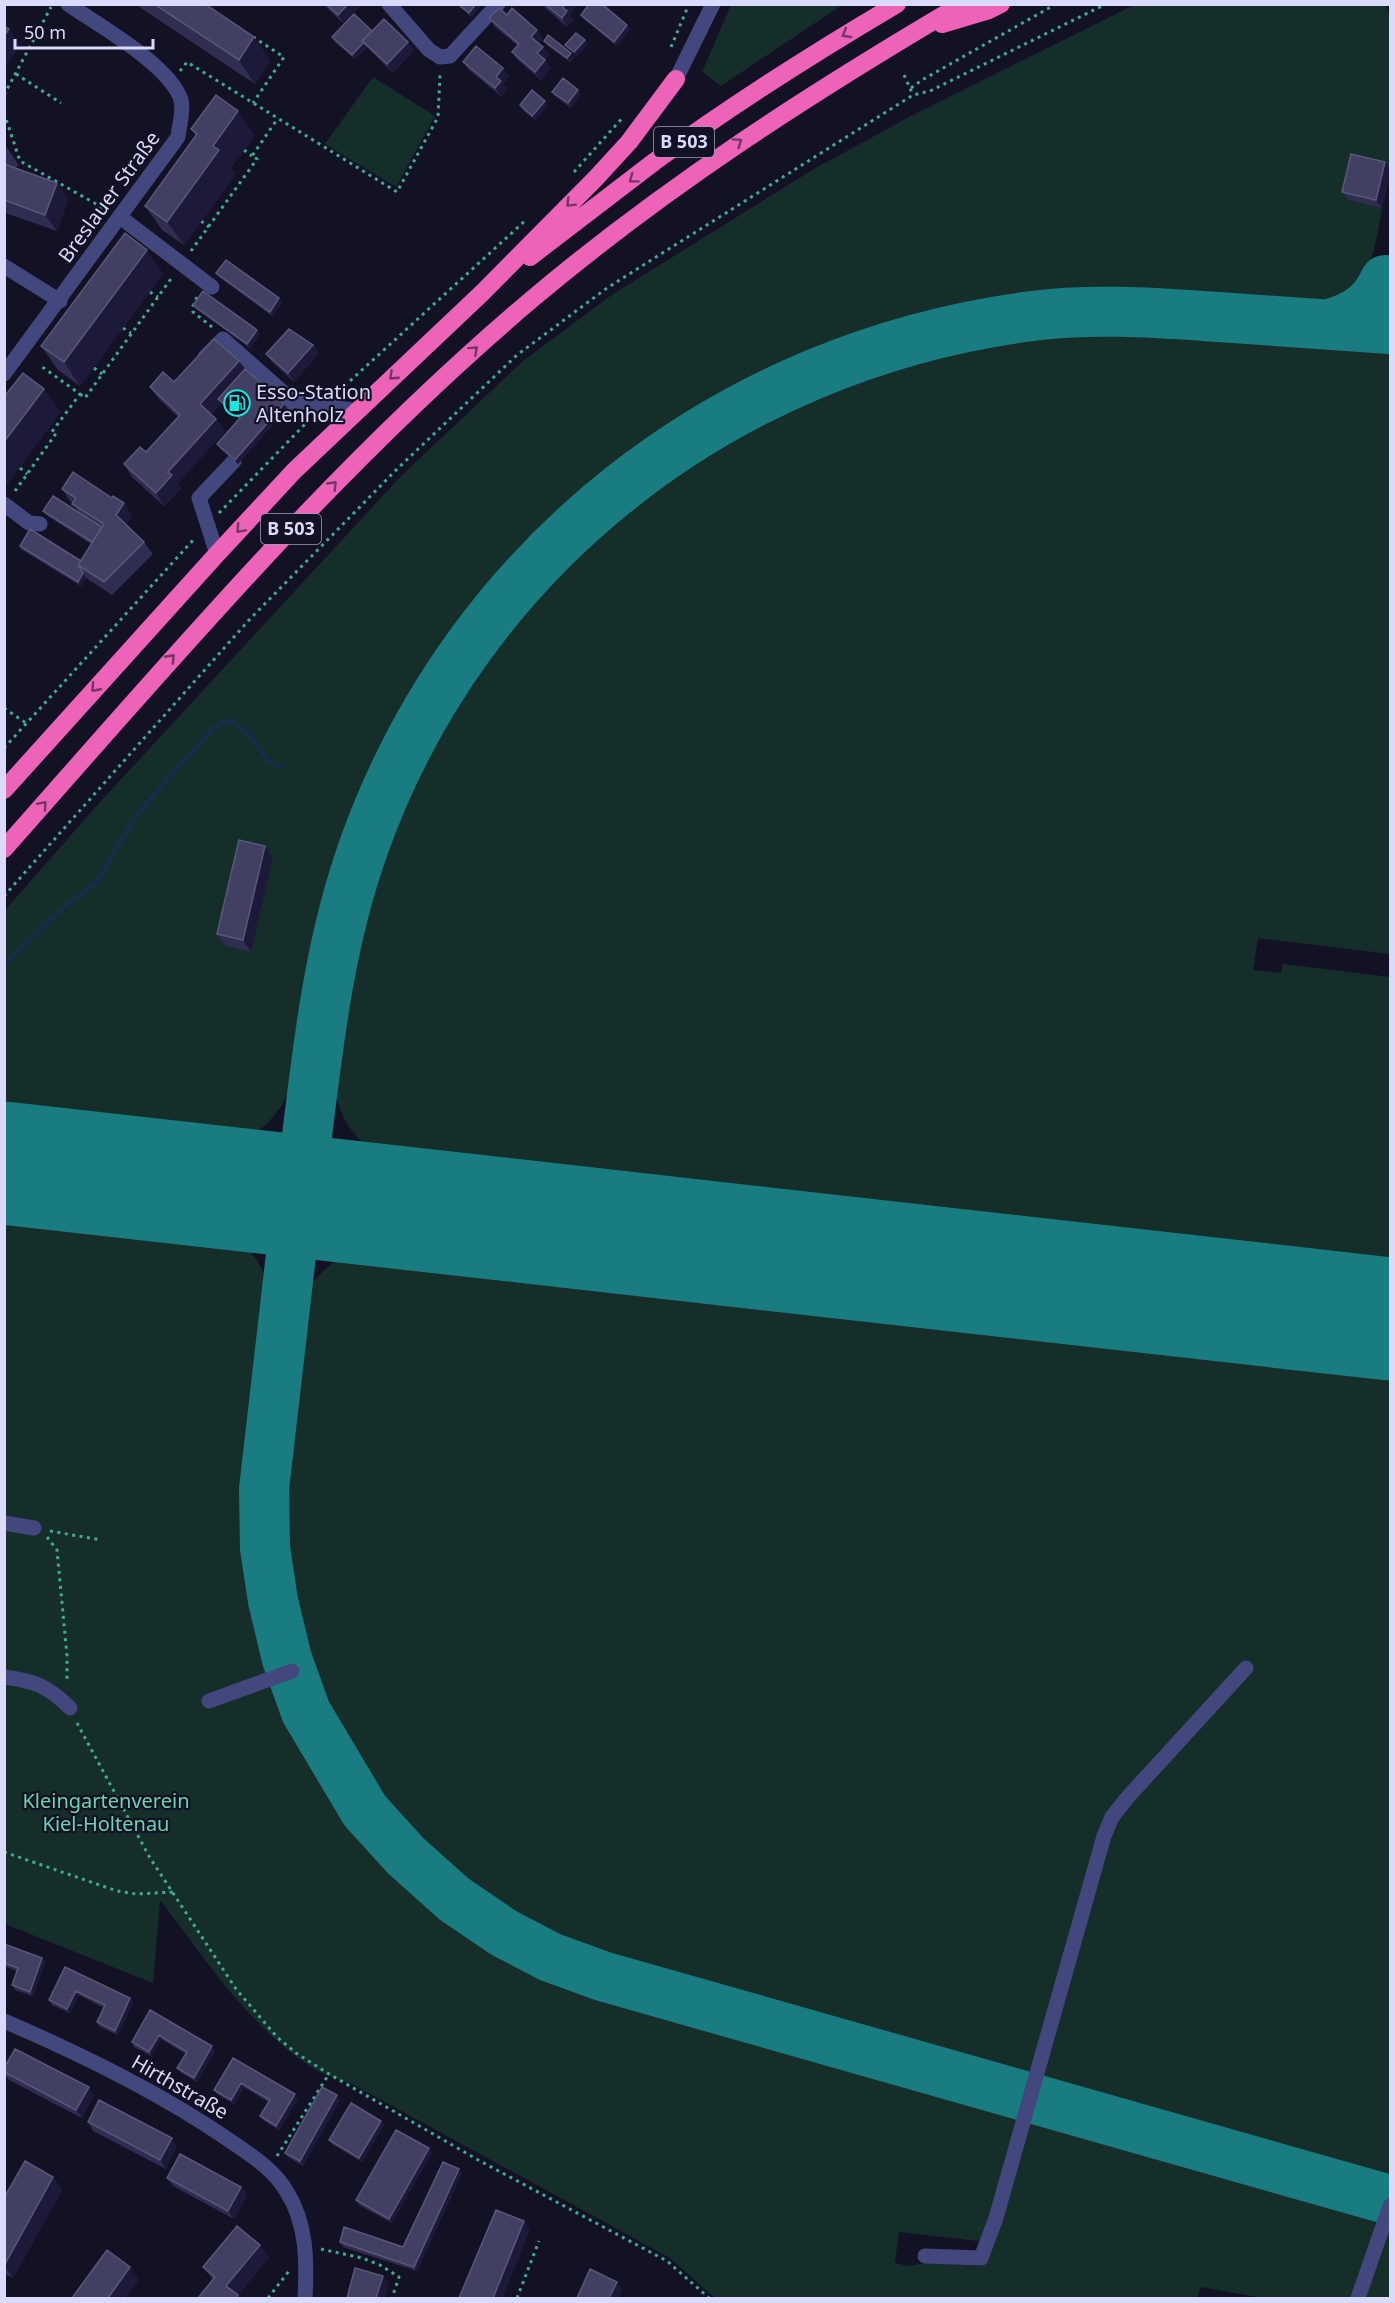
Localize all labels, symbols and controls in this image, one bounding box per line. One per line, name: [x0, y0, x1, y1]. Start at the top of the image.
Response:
scale bar: [15, 12, 153, 50]
text: 50 m: [24, 20, 66, 44]
one-way arrow: [842, 27, 852, 39]
street label: Breslauer Straße: [52, 126, 165, 268]
road number: B 503: [654, 127, 714, 157]
one-way arrow: [732, 138, 743, 149]
one-way arrow: [628, 172, 639, 183]
one-way arrow: [566, 196, 577, 207]
one-way arrow: [467, 346, 478, 357]
one-way arrow: [390, 369, 401, 380]
place label: Esso-Station Altenholz: [256, 378, 371, 428]
fuel station icon: Esso-Station Altenholz: [222, 388, 252, 418]
one-way arrow: [326, 481, 337, 492]
road number: B 503: [261, 514, 321, 544]
one-way arrow: [236, 522, 247, 532]
one-way arrow: [164, 654, 175, 665]
one-way arrow: [91, 682, 102, 692]
one-way arrow: [36, 801, 47, 812]
park label: Kleingartenverein Kiel-Holtenau: [22, 1787, 190, 1837]
street label: Hirthstraße: [127, 2048, 234, 2125]

